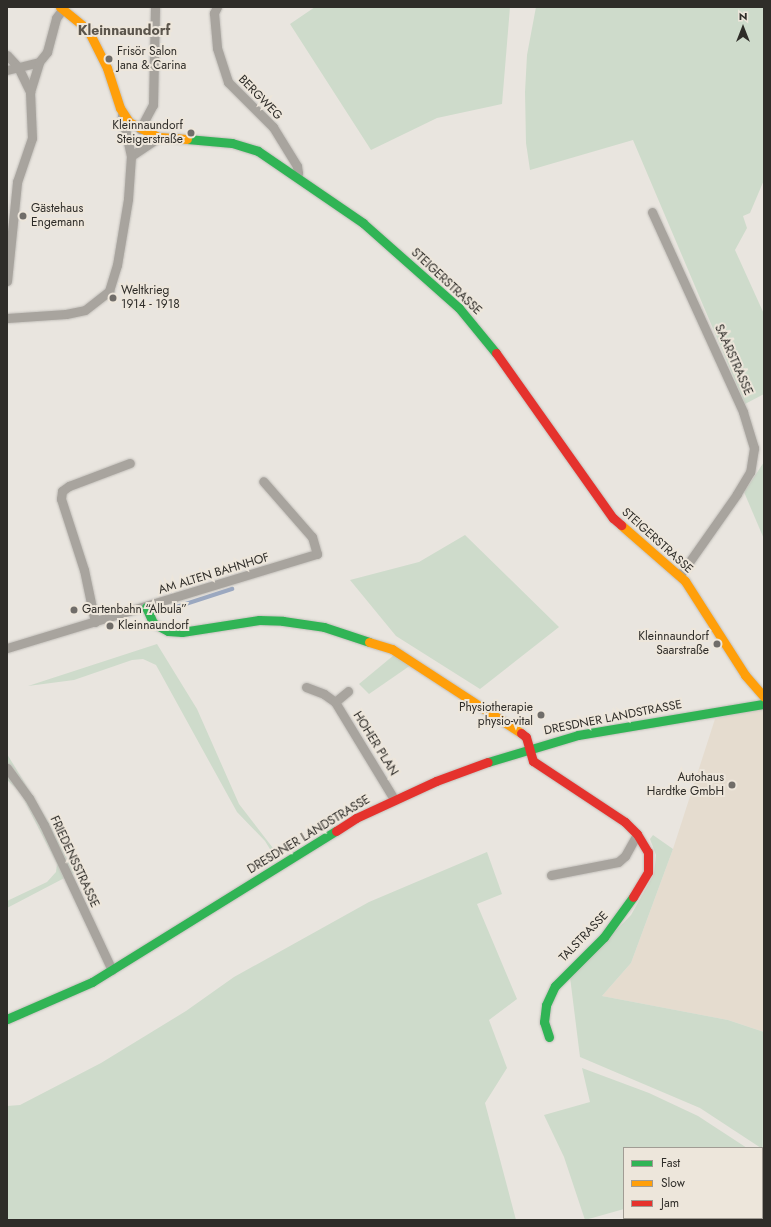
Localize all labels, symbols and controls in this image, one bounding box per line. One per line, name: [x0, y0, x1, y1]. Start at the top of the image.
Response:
north arrow: [723, 8, 763, 48]
text: N: [739, 8, 747, 24]
district label: Kleinnaundorf: [78, 22, 170, 38]
place label: Frisör Salon Jana & Carina: [117, 45, 186, 73]
marker: Frisör Salon Jana & Carina: [104, 54, 114, 64]
street label: BERGWEG: [235, 73, 285, 123]
place label: Kleinnaundorf Steigerstraße: [112, 119, 183, 147]
marker: Kleinnaundorf Steigerstraße: [186, 128, 196, 138]
place label: Gästehaus Engemann: [31, 202, 85, 230]
marker: Gästehaus Engemann: [18, 211, 28, 221]
street label: STEIGERSTRASSE: [408, 246, 484, 318]
place label: Weltkrieg 1914 - 1918: [121, 284, 180, 312]
marker: Weltkrieg 1914 - 1918: [108, 293, 118, 303]
street label: SAARSTRASSE: [711, 322, 755, 398]
street label: STEIGERSTRASSE: [618, 505, 696, 577]
street label: AM ALTEN BAHNHOF: [157, 550, 271, 598]
place label: Gartenbahn “Albula”: [82, 603, 187, 617]
marker: Gartenbahn “Albula”: [69, 605, 79, 615]
place label: Kleinnaundorf: [118, 619, 189, 633]
marker: Kleinnaundorf: [105, 621, 115, 631]
place label: Kleinnaundorf Saarstraße: [638, 630, 709, 658]
marker: Kleinnaundorf Saarstraße: [712, 639, 722, 649]
street label: DRESDNER LANDSTRASSE: [543, 698, 683, 738]
place label: Physiotherapie physio-vital: [459, 701, 533, 729]
street label: HOHER PLAN: [350, 709, 400, 779]
marker: Physiotherapie physio-vital: [536, 710, 546, 720]
place label: Autohaus Hardtke GmbH: [647, 771, 724, 799]
marker: Autohaus Hardtke GmbH: [727, 780, 737, 790]
street label: DRESDNER LANDSTRASSE: [245, 793, 373, 877]
street label: FRIEDENSSTRASSE: [46, 814, 102, 910]
street label: TALSTRASSE: [557, 909, 611, 965]
legend: [623, 1147, 763, 1219]
text: Fast: [661, 1154, 680, 1172]
text: Slow: [661, 1174, 685, 1192]
text: Jam: [661, 1194, 679, 1212]

